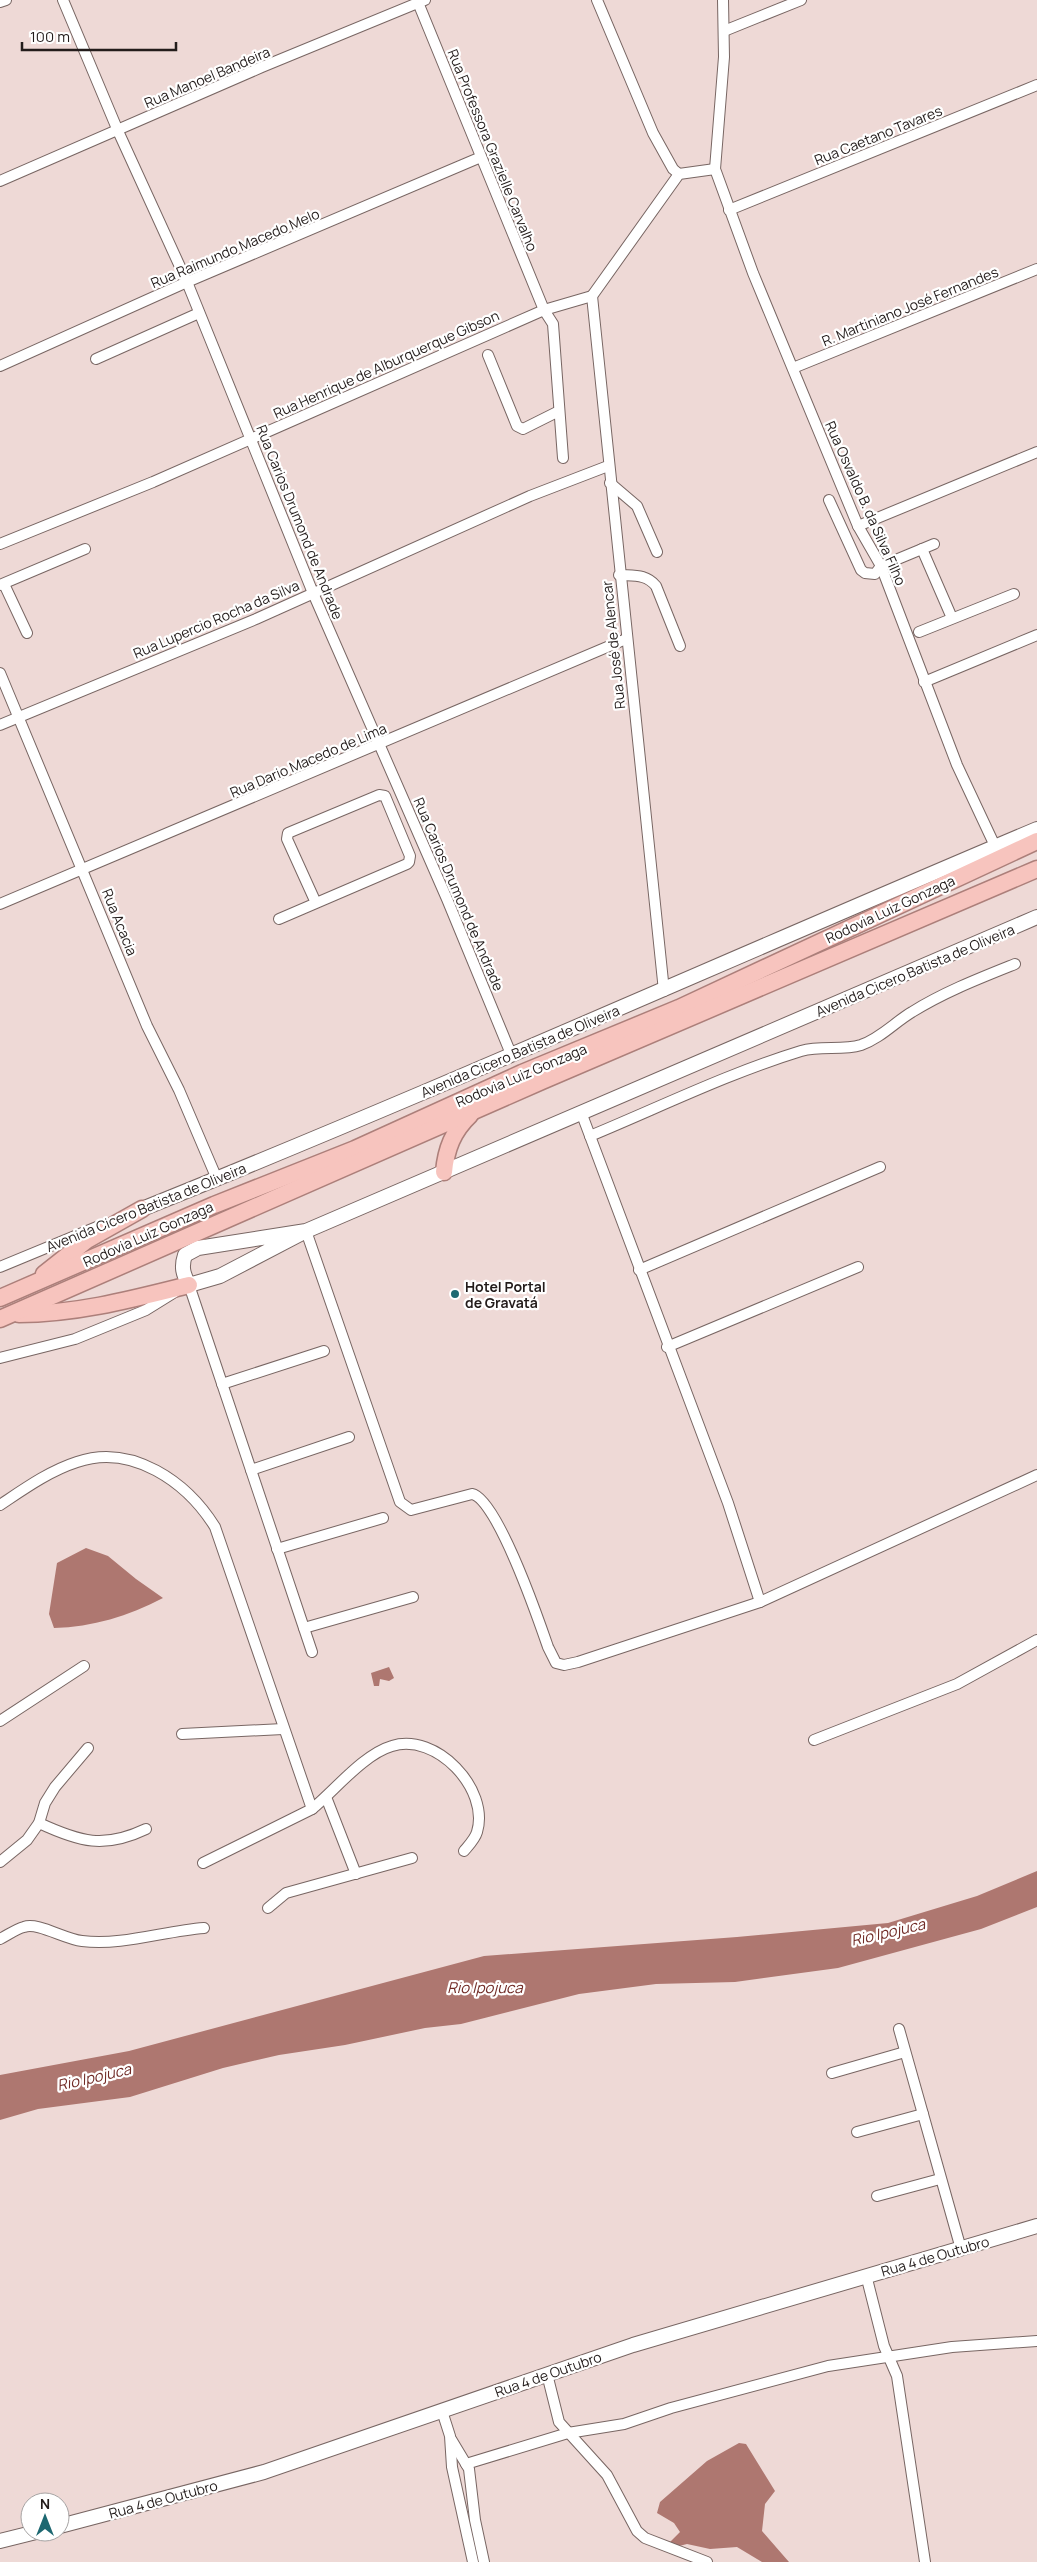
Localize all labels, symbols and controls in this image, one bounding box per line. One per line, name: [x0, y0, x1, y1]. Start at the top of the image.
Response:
scale bar: [22, 20, 176, 52]
text: 100 m: [30, 26, 70, 47]
street label: Rua Manoel Bandeira: [141, 42, 273, 112]
street label: Rua Professora Grazielle Carvalho: [444, 46, 542, 254]
street label: Rua Caetano Tavares: [811, 101, 945, 169]
street label: Rua Raimundo Macedo Melo: [148, 204, 322, 292]
street label: R. Martiniano José Fernandes: [819, 262, 1001, 350]
street label: Rua Henrique de Alburquerque Gibson: [270, 305, 502, 423]
street label: Rua Osvaldo B. da Silva Filho: [821, 418, 911, 588]
street label: Rua Carios Drumond de Andrade: [252, 422, 348, 622]
street label: Rua Lupercio Rocha da Silva: [130, 575, 302, 663]
street label: Rua José de Alencar: [597, 580, 629, 710]
street label: Rua Dario Macedo de Lima: [227, 718, 389, 802]
street label: Rua Carios Drumond de Andrade: [410, 794, 508, 994]
street label: Rodovia Luiz Gonzaga: [822, 871, 958, 947]
street label: Rua Acacia: [98, 886, 142, 958]
street label: Avenida Cicero Batista de Oliveira: [813, 919, 1017, 1021]
street label: Avenida Cicero Batista de Oliveira: [418, 1000, 622, 1102]
street label: Rodovia Luiz Gonzaga: [453, 1039, 589, 1111]
street label: Avenida Cicero Batista de Oliveira: [43, 1158, 249, 1256]
street label: Rodovia Luiz Gonzaga: [80, 1197, 216, 1271]
place label: Hotel Portal de Gravatá: [465, 1277, 546, 1312]
marker: Hotel Portal de Gravatá: [449, 1288, 461, 1300]
water label: Rio Ipojuca: [849, 1913, 928, 1951]
water label: Rio Ipojuca: [447, 1977, 523, 1998]
water label: Rio Ipojuca: [55, 2058, 134, 2096]
street label: Rua 4 de Outubro: [879, 2231, 991, 2281]
street label: Rua 4 de Outubro: [492, 2347, 604, 2401]
street label: Rua 4 de Outubro: [106, 2475, 220, 2523]
north arrow: [20, 2492, 70, 2542]
text: N: [40, 2494, 50, 2513]

